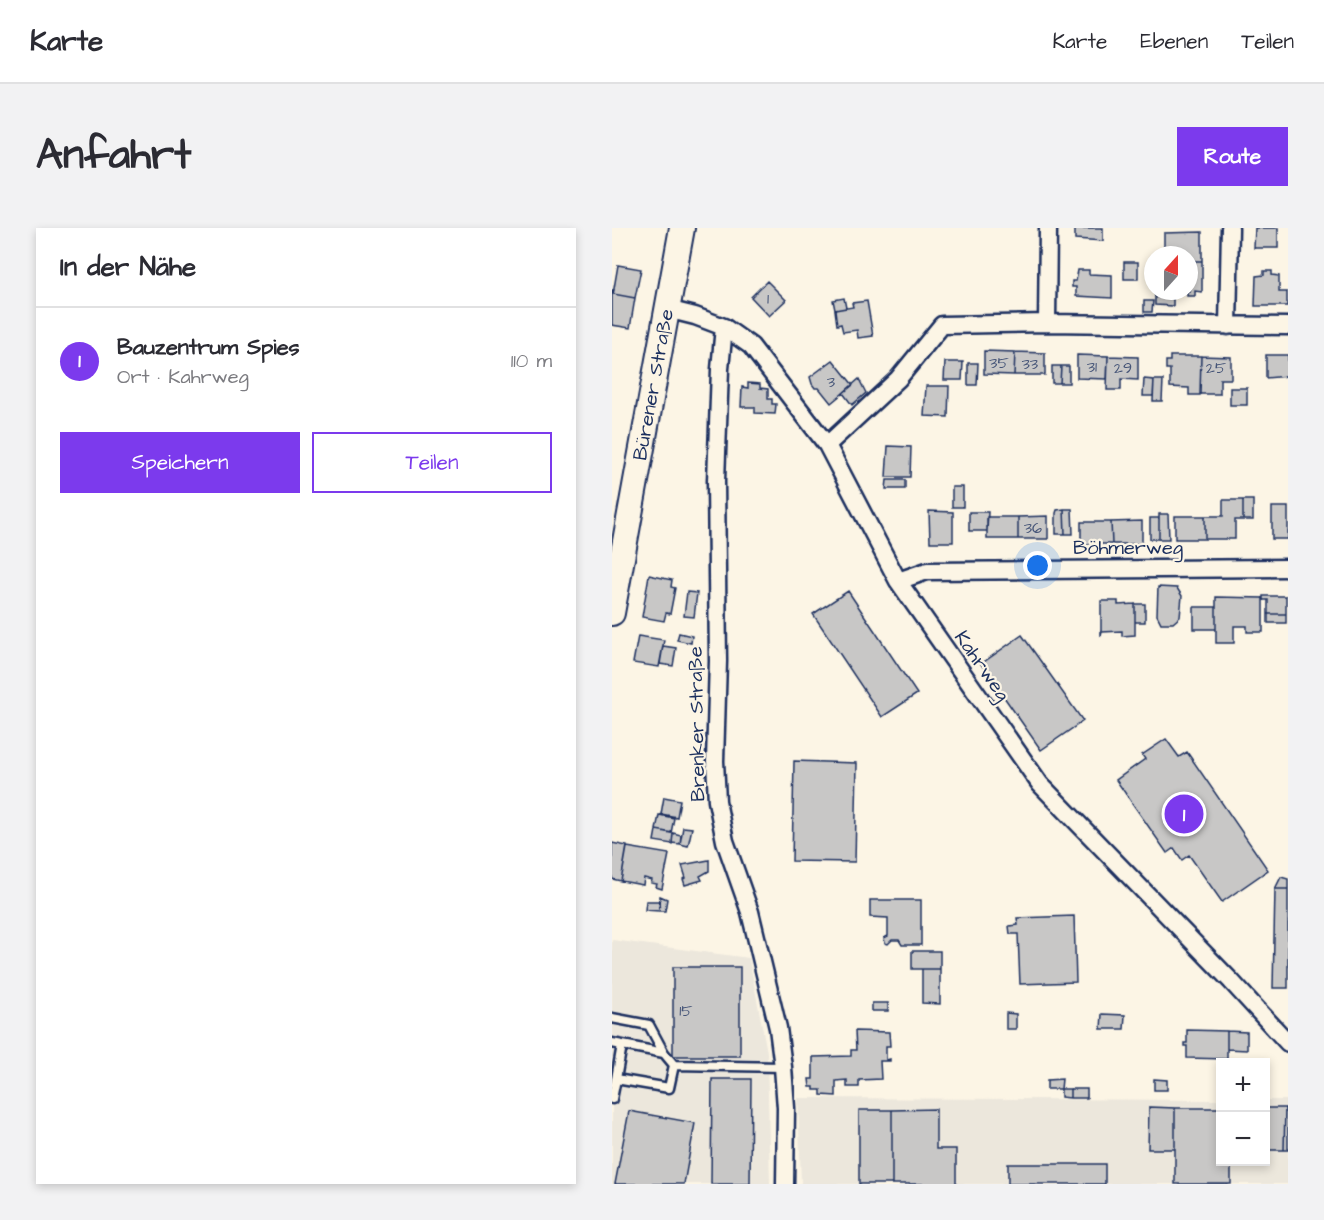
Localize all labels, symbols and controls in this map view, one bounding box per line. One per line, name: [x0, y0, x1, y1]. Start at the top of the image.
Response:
text: Karte: [30, 22, 103, 61]
text: Karte: [1052, 27, 1107, 56]
text: Ebenen: [1140, 27, 1208, 56]
text: Teilen: [1241, 27, 1294, 56]
text: Anfahrt: [36, 127, 191, 185]
button: Route: [1177, 127, 1288, 186]
north arrow: [1144, 246, 1198, 300]
text: In der Nähe: [60, 249, 196, 285]
house number: 1: [767, 288, 769, 310]
street label: Bürener Straße: [626, 307, 681, 463]
text: Bauzentrum Spies: [117, 332, 300, 363]
text: 1: [78, 347, 81, 375]
text: 110 m: [511, 347, 552, 375]
house number: 35: [989, 352, 1009, 374]
house number: 33: [1022, 353, 1038, 375]
house number: 31: [1087, 356, 1097, 378]
house number: 29: [1114, 357, 1132, 379]
house number: 25: [1206, 357, 1227, 379]
text: Ort · Kahrweg: [117, 363, 249, 391]
house number: 3: [827, 371, 835, 393]
button: Speichern: [60, 432, 300, 493]
button: Teilen: [312, 432, 552, 493]
house number: 36: [1024, 517, 1042, 539]
street label: Böhmerweg: [1073, 534, 1183, 563]
your location: [1023, 551, 1052, 580]
street label: Kahrweg: [947, 625, 1017, 708]
street label: Brenker Straße: [682, 646, 712, 802]
pin: 1: [1164, 792, 1204, 836]
house number: 15: [679, 1000, 693, 1022]
map controls: [1216, 1058, 1270, 1166]
button: +: [1216, 1058, 1270, 1112]
button: −: [1216, 1112, 1270, 1166]

